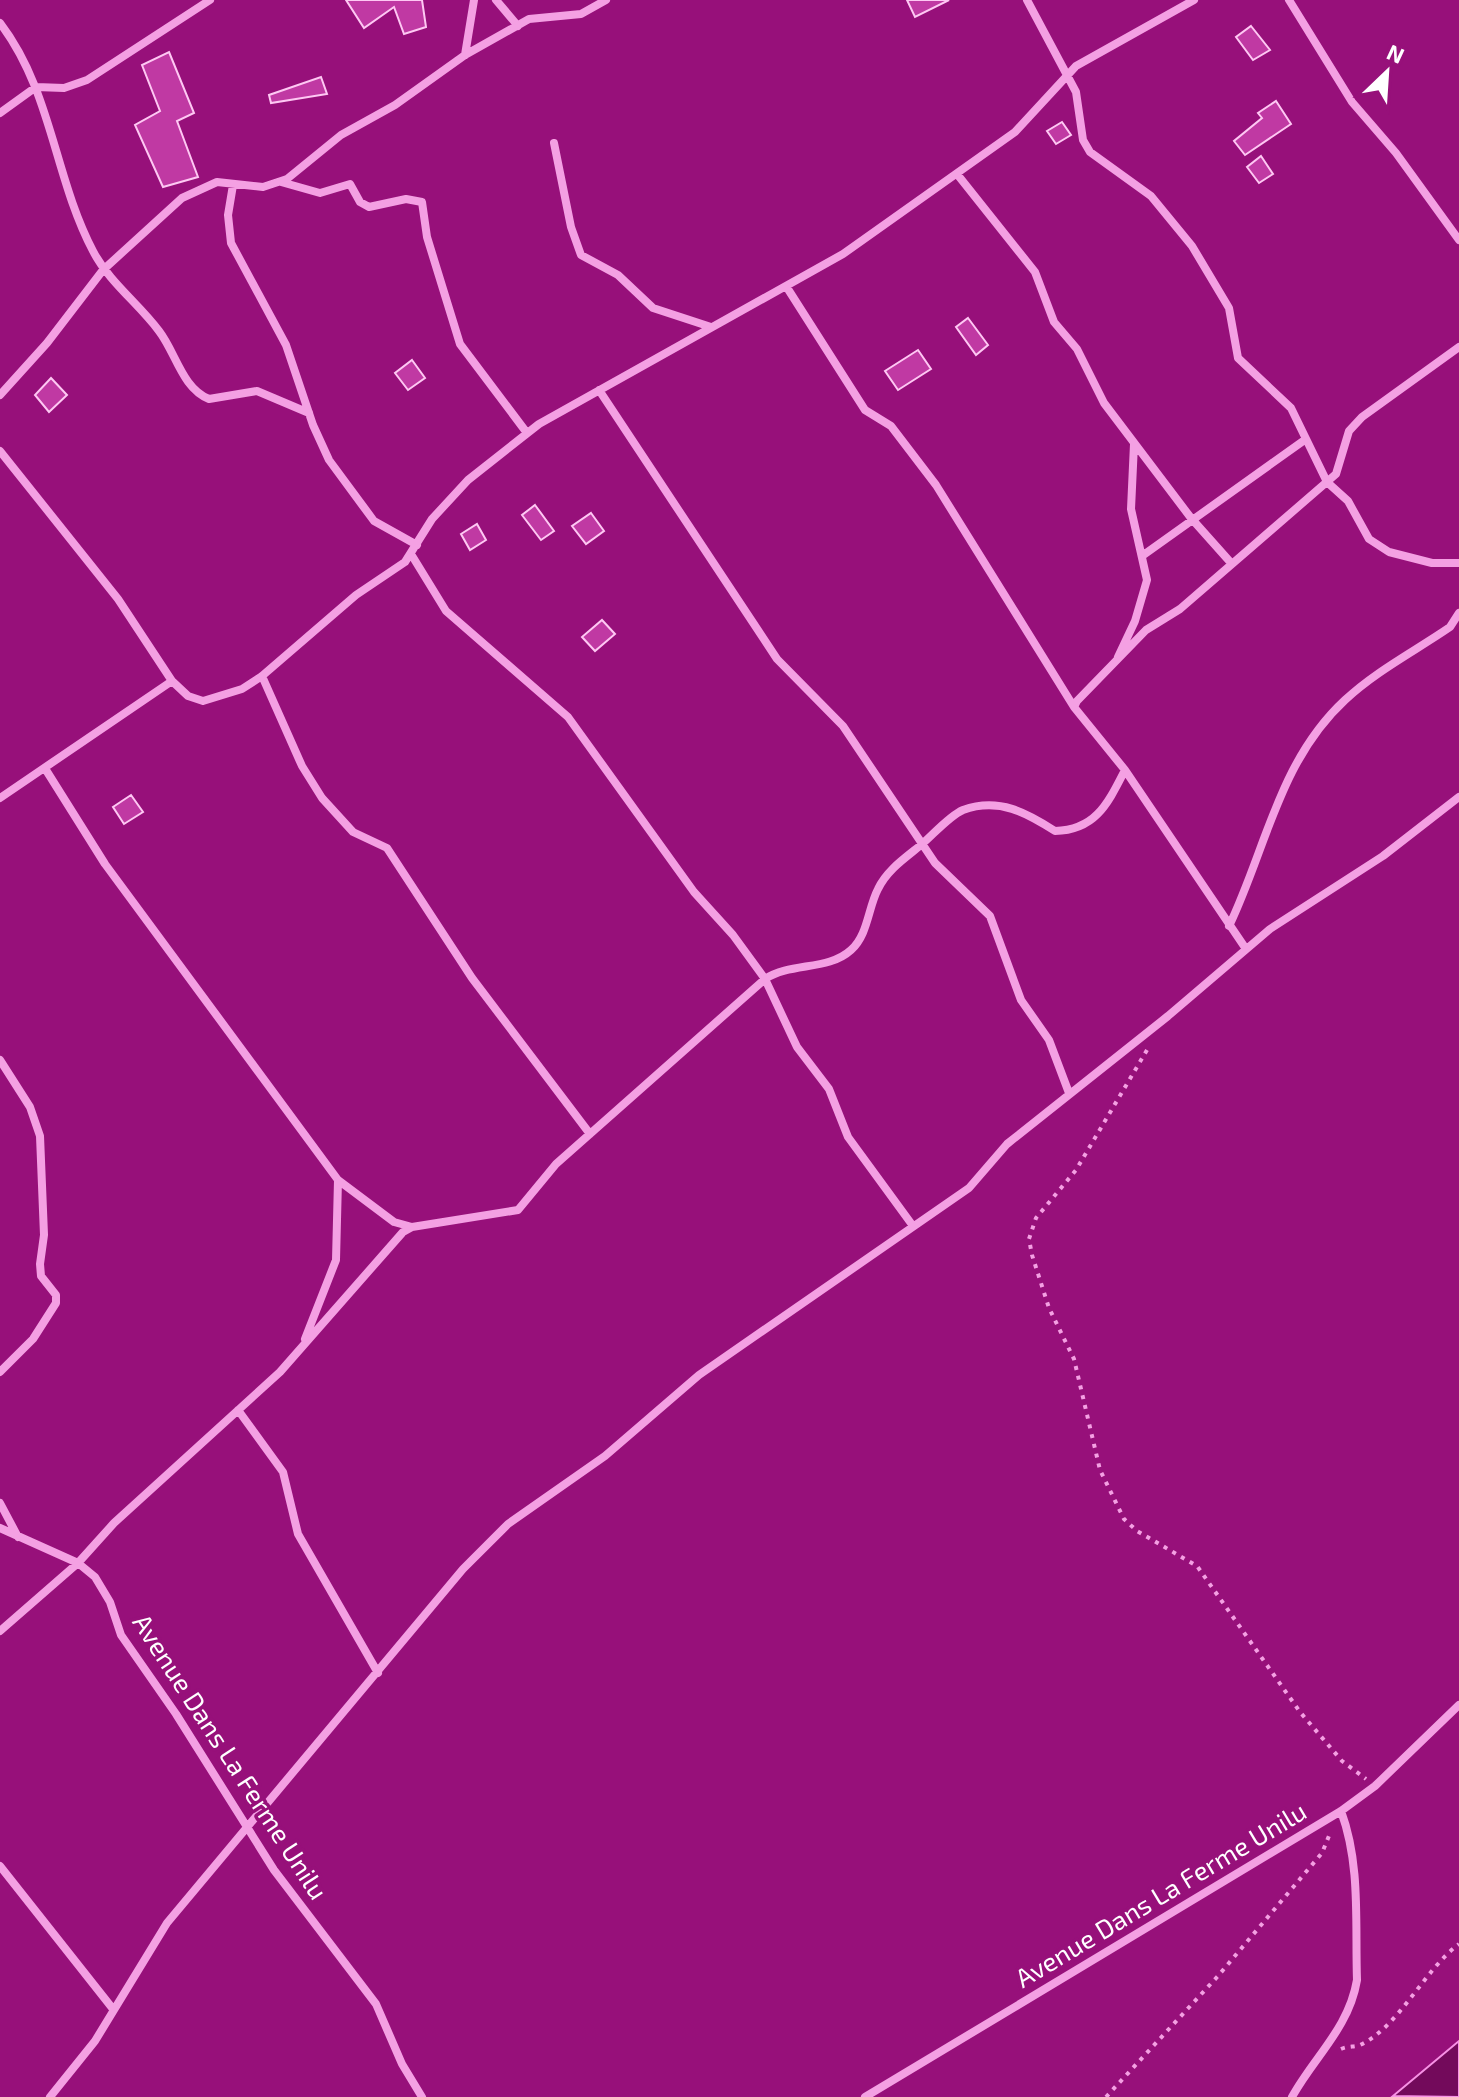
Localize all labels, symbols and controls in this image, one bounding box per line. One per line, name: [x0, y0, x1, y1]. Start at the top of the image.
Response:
north arrow: [1347, 32, 1427, 112]
text: N: [1383, 38, 1409, 68]
street label: Avenue Dans La Ferme Unilu: [127, 1608, 335, 1905]
street label: Avenue Dans La Ferme Unilu: [1009, 1794, 1311, 1993]

